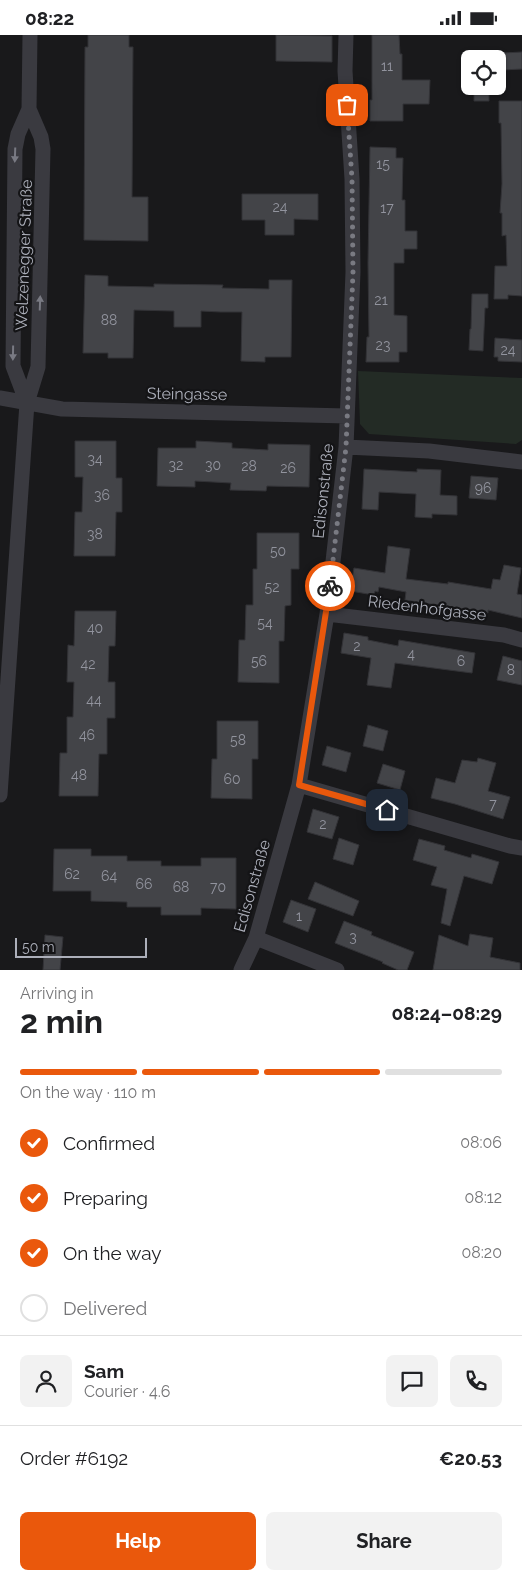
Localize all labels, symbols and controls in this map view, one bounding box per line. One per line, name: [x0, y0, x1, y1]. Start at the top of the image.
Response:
text: 08:22: [25, 7, 74, 29]
map controls: [461, 50, 506, 95]
button: locate: [461, 50, 506, 95]
house number: 11: [381, 58, 393, 74]
pin: [326, 84, 368, 126]
icon: bag: [333, 91, 361, 119]
one-way arrow: [11, 148, 19, 164]
house number: 15: [376, 156, 390, 172]
street label: Welzenegger Straße: [12, 179, 36, 331]
house number: 24: [273, 199, 288, 215]
house number: 17: [380, 200, 394, 216]
house number: 21: [374, 292, 388, 308]
one-way arrow: [36, 295, 44, 311]
house number: 88: [101, 312, 117, 328]
house number: 23: [376, 337, 390, 353]
house number: 24: [501, 342, 516, 358]
one-way arrow: [9, 345, 17, 361]
street label: Steingasse: [147, 384, 227, 404]
street label: Edisonstraße: [309, 443, 337, 539]
house number: 34: [87, 451, 103, 467]
house number: 32: [169, 457, 183, 473]
house number: 30: [205, 457, 221, 473]
house number: 28: [241, 458, 257, 474]
house number: 26: [280, 460, 296, 476]
house number: 96: [475, 480, 491, 496]
house number: 36: [94, 487, 110, 503]
house number: 38: [87, 526, 103, 542]
house number: 50: [270, 543, 286, 559]
courier: [305, 561, 355, 611]
icon: bike: [316, 572, 344, 600]
house number: 52: [265, 579, 279, 595]
street label: Riedenhofgasse: [367, 591, 487, 625]
house number: 54: [257, 615, 273, 631]
house number: 40: [87, 620, 103, 636]
house number: 2: [353, 638, 361, 654]
house number: 4: [407, 646, 415, 662]
house number: 56: [251, 653, 267, 669]
house number: 6: [457, 653, 465, 669]
house number: 42: [81, 656, 95, 672]
house number: 8: [507, 662, 515, 678]
house number: 44: [86, 692, 102, 708]
house number: 46: [79, 727, 95, 743]
house number: 58: [230, 732, 246, 748]
house number: 48: [71, 767, 87, 783]
house number: 60: [223, 771, 241, 787]
pin: [366, 789, 408, 831]
icon: home: [373, 796, 401, 824]
house number: 7: [489, 796, 497, 812]
house number: 2: [319, 816, 327, 832]
street label: Edisonstraße: [230, 838, 274, 934]
house number: 62: [64, 866, 80, 882]
house number: 64: [101, 868, 117, 884]
house number: 66: [136, 876, 152, 892]
house number: 68: [173, 879, 189, 895]
house number: 70: [210, 879, 226, 895]
house number: 1: [296, 908, 302, 924]
house number: 3: [349, 929, 357, 945]
scale bar: [15, 935, 148, 958]
text: 50 m: [22, 939, 55, 955]
text: Arriving in: [20, 984, 94, 1003]
text: 08:24–08:29: [391, 1002, 502, 1024]
text: 2 min: [20, 1003, 103, 1040]
text: On the way · 110 m: [20, 1083, 156, 1102]
icon: check: [20, 1129, 48, 1157]
text: Confirmed: [63, 1132, 155, 1154]
text: 08:06: [460, 1133, 502, 1152]
icon: check: [20, 1184, 48, 1212]
text: Preparing: [63, 1187, 148, 1209]
text: 08:12: [465, 1188, 502, 1207]
icon: check: [20, 1239, 48, 1267]
text: On the way: [63, 1242, 162, 1264]
text: 08:20: [462, 1243, 502, 1262]
text: Delivered: [63, 1297, 147, 1319]
button: person: [20, 1355, 72, 1407]
button: chat: [386, 1355, 438, 1407]
button: phone: [450, 1355, 502, 1407]
text: Sam: [84, 1360, 124, 1382]
text: Courier · 4.6: [84, 1382, 170, 1401]
text: Order #6192: [20, 1447, 128, 1469]
text: €20.53: [439, 1447, 502, 1469]
button: Help: [20, 1512, 256, 1570]
button: Share: [266, 1512, 502, 1570]

